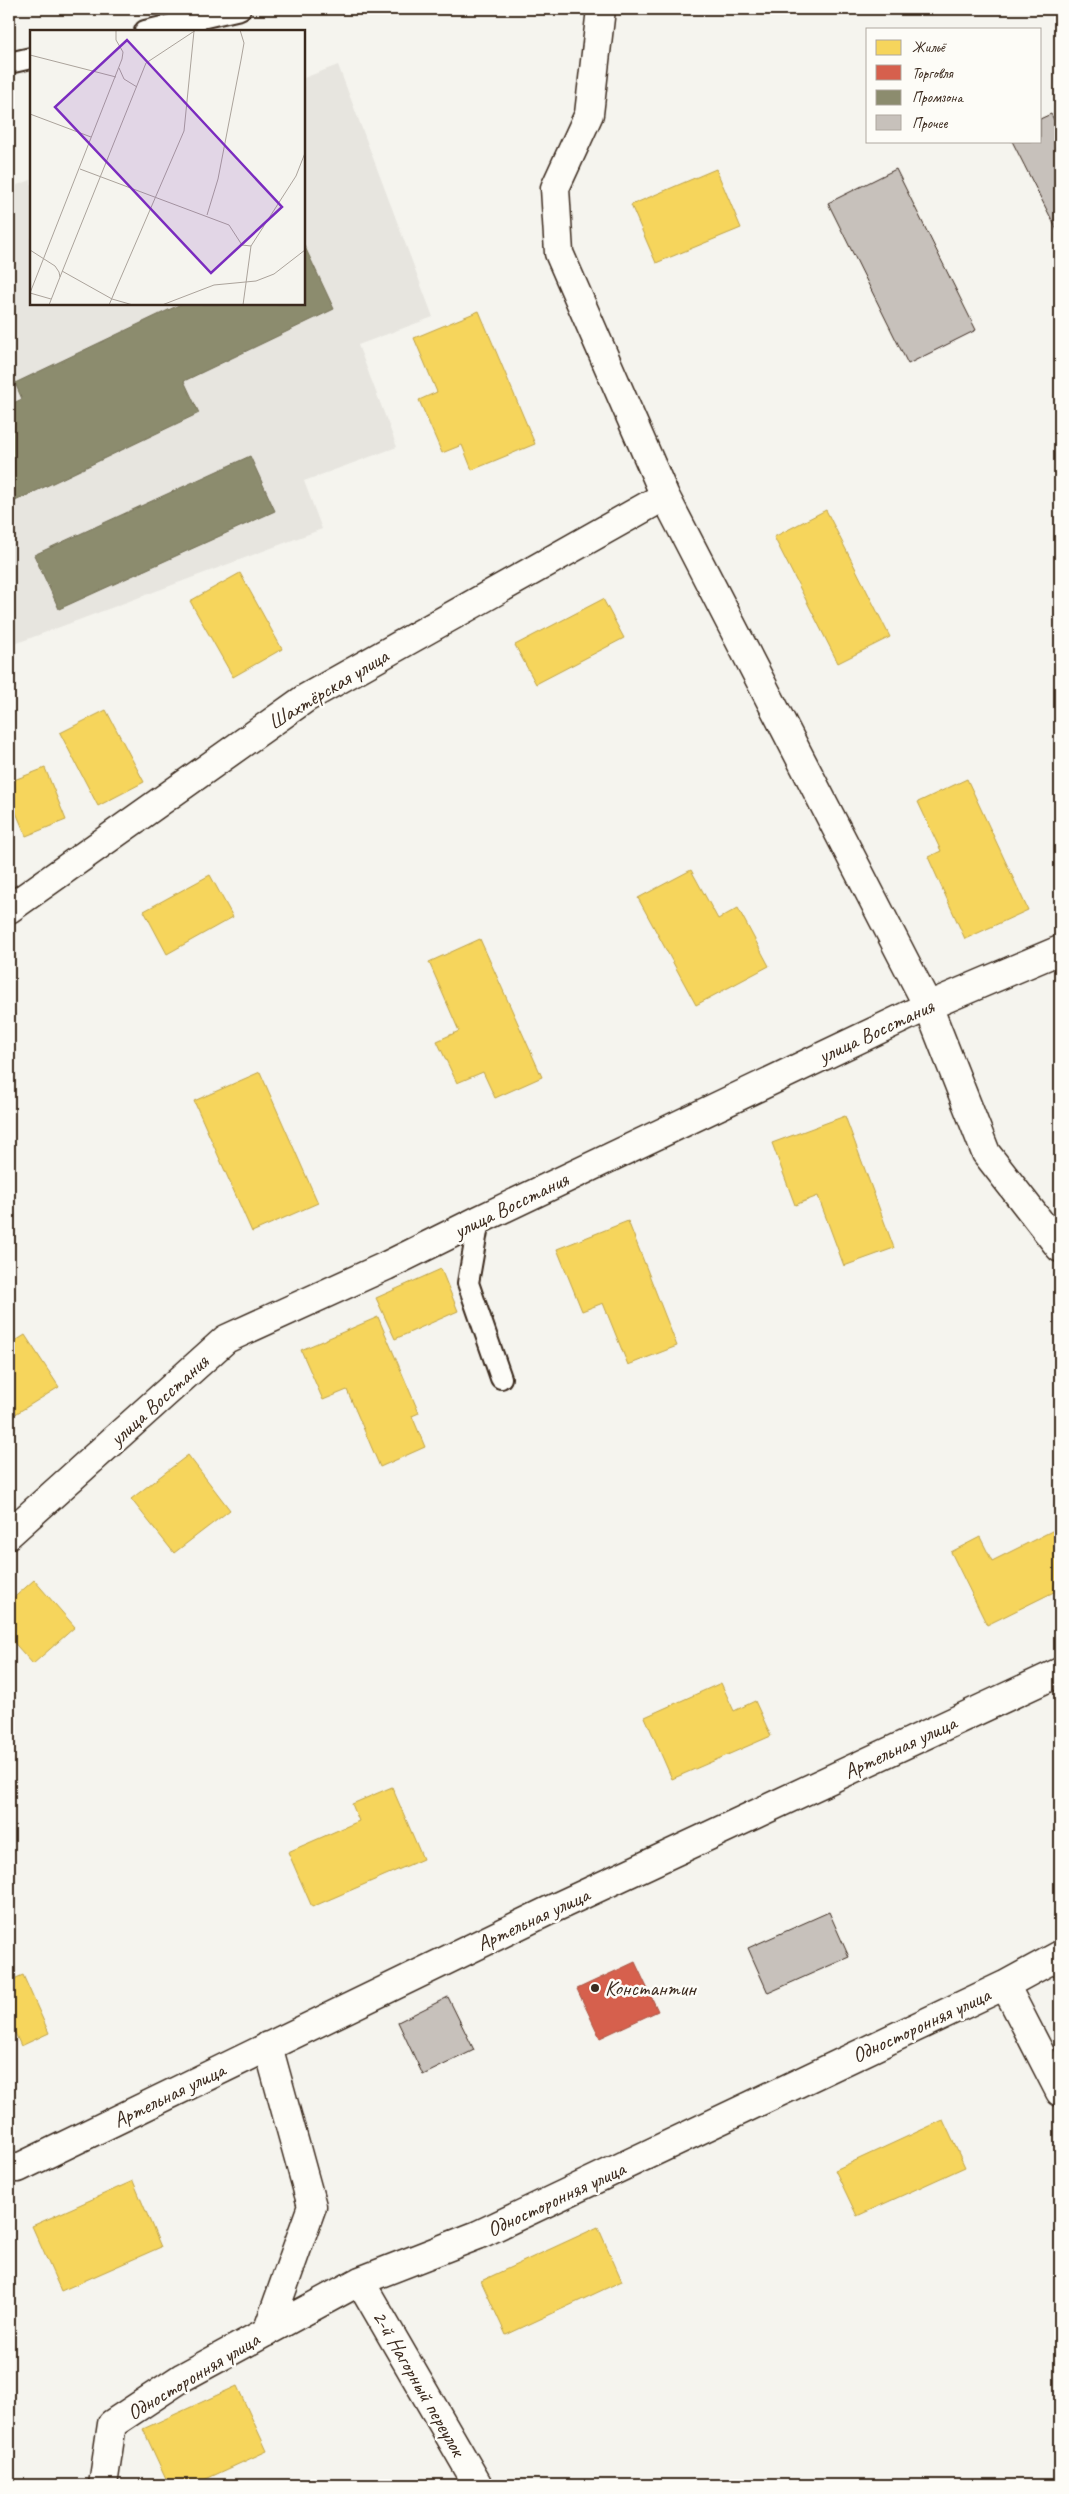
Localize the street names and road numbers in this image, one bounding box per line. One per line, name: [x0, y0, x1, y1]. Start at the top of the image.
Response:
street label: Шахтёрская улица: [263, 642, 394, 735]
street label: улица Восстания: [812, 992, 939, 1070]
street label: улица Восстания: [448, 1165, 574, 1245]
street label: улица Восстания: [103, 1348, 215, 1453]
street label: Артельная улица: [840, 1709, 963, 1784]
street label: Артельная улица: [473, 1881, 596, 1956]
street label: Односторонняя улица: [848, 1981, 996, 2068]
street label: Артельная улица: [109, 2056, 231, 2133]
street label: Односторонняя улица: [483, 2155, 631, 2242]
street label: 2-й Нагорный переулок: [367, 2305, 472, 2463]
street label: Односторонняя улица: [122, 2326, 265, 2426]

